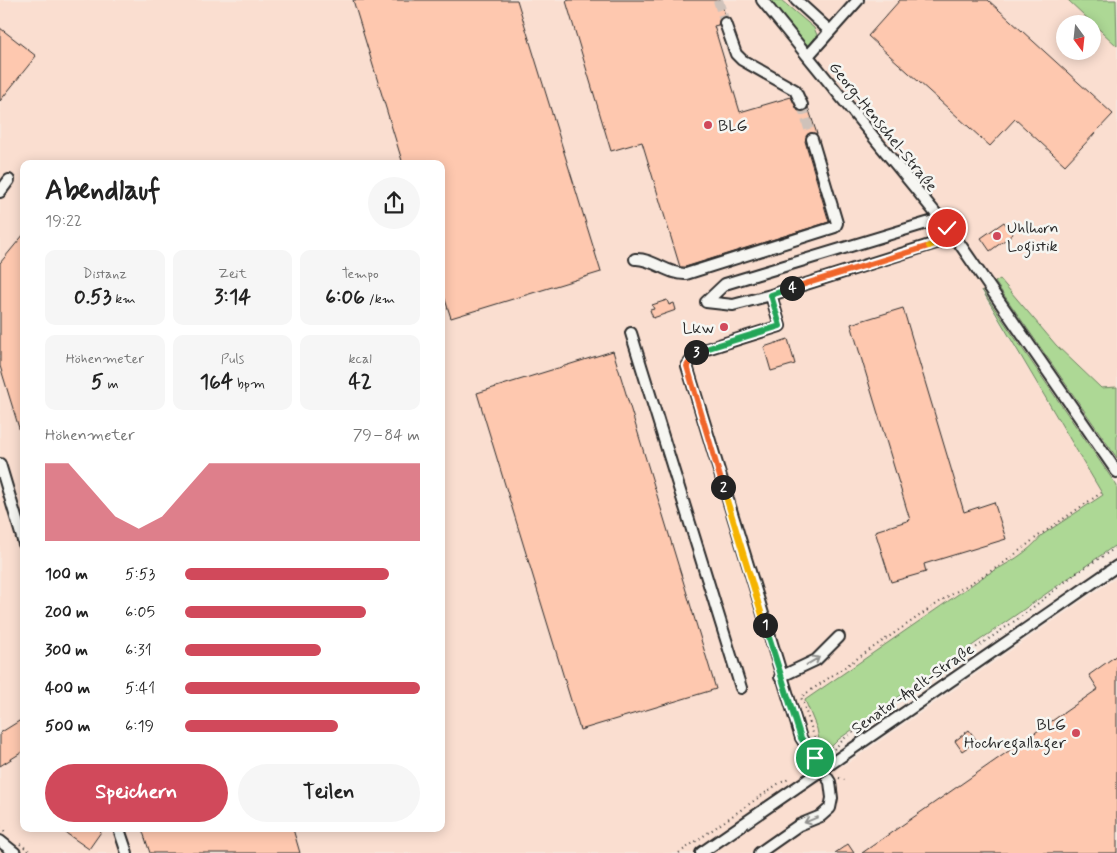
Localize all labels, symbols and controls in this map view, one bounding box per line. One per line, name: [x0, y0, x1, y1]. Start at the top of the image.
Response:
north arrow: [1056, 15, 1101, 60]
map controls: [1056, 15, 1101, 60]
street label: Georg-Henschel-Straße: [823, 57, 942, 197]
place label: BLG: [718, 116, 747, 137]
marker: BLG: [702, 119, 714, 131]
text: Abendlauf: [45, 173, 160, 210]
button: share: [368, 177, 420, 229]
pin: [926, 207, 968, 249]
text: 19:22: [45, 211, 82, 232]
icon: check: [933, 214, 961, 242]
place label: Uhlhorn Logistik: [1007, 218, 1059, 258]
marker: Uhlhorn Logistik: [991, 230, 1003, 242]
text: Distanz: [83, 265, 127, 283]
text: Zeit: [218, 265, 247, 283]
text: Tempo: [342, 265, 379, 283]
pin: 4: [780, 276, 804, 300]
text: 4: [788, 279, 797, 297]
text: 0.53: [74, 283, 112, 311]
text: 3:14: [214, 283, 251, 311]
text: 6:06: [325, 283, 365, 311]
text: km: [112, 290, 136, 308]
text: /km: [365, 290, 395, 308]
place label: Lkw: [682, 318, 714, 339]
marker: Lkw: [718, 321, 730, 333]
pin: 3: [684, 340, 708, 364]
text: 3: [693, 343, 700, 361]
text: Höhenmeter: [66, 350, 144, 368]
text: Puls: [221, 350, 244, 368]
text: kcal: [348, 350, 372, 368]
text: 5: [91, 368, 104, 396]
text: 164: [200, 368, 233, 396]
text: 42: [349, 368, 372, 396]
text: m: [104, 375, 119, 393]
text: bpm: [233, 375, 265, 393]
text: Höhenmeter: [45, 425, 135, 446]
text: 79–84 m: [353, 425, 420, 446]
pin: 2: [710, 474, 736, 500]
text: 2: [720, 478, 727, 496]
text: 100 m: [45, 564, 88, 585]
text: 5:53: [125, 564, 155, 585]
text: 200 m: [45, 602, 89, 623]
text: 6:05: [125, 602, 155, 623]
pin: 1: [752, 612, 778, 638]
text: 1: [762, 616, 769, 634]
street label: Senator-Apelt-Straße: [847, 639, 979, 740]
text: 300 m: [45, 640, 88, 661]
text: 6:31: [125, 640, 152, 661]
one-way arrow: [805, 655, 819, 665]
text: 400 m: [45, 678, 90, 699]
text: 5:41: [125, 678, 155, 699]
place label: BLG Hochregallager: [964, 715, 1067, 755]
text: 500 m: [45, 716, 90, 737]
text: 6:19: [125, 716, 154, 737]
marker: BLG Hochregallager: [1070, 727, 1082, 739]
pin: [794, 737, 836, 779]
icon: arrive: [801, 744, 829, 772]
button: Speichern: [45, 764, 228, 822]
button: Teilen: [238, 764, 420, 822]
one-way arrow: [804, 816, 819, 825]

